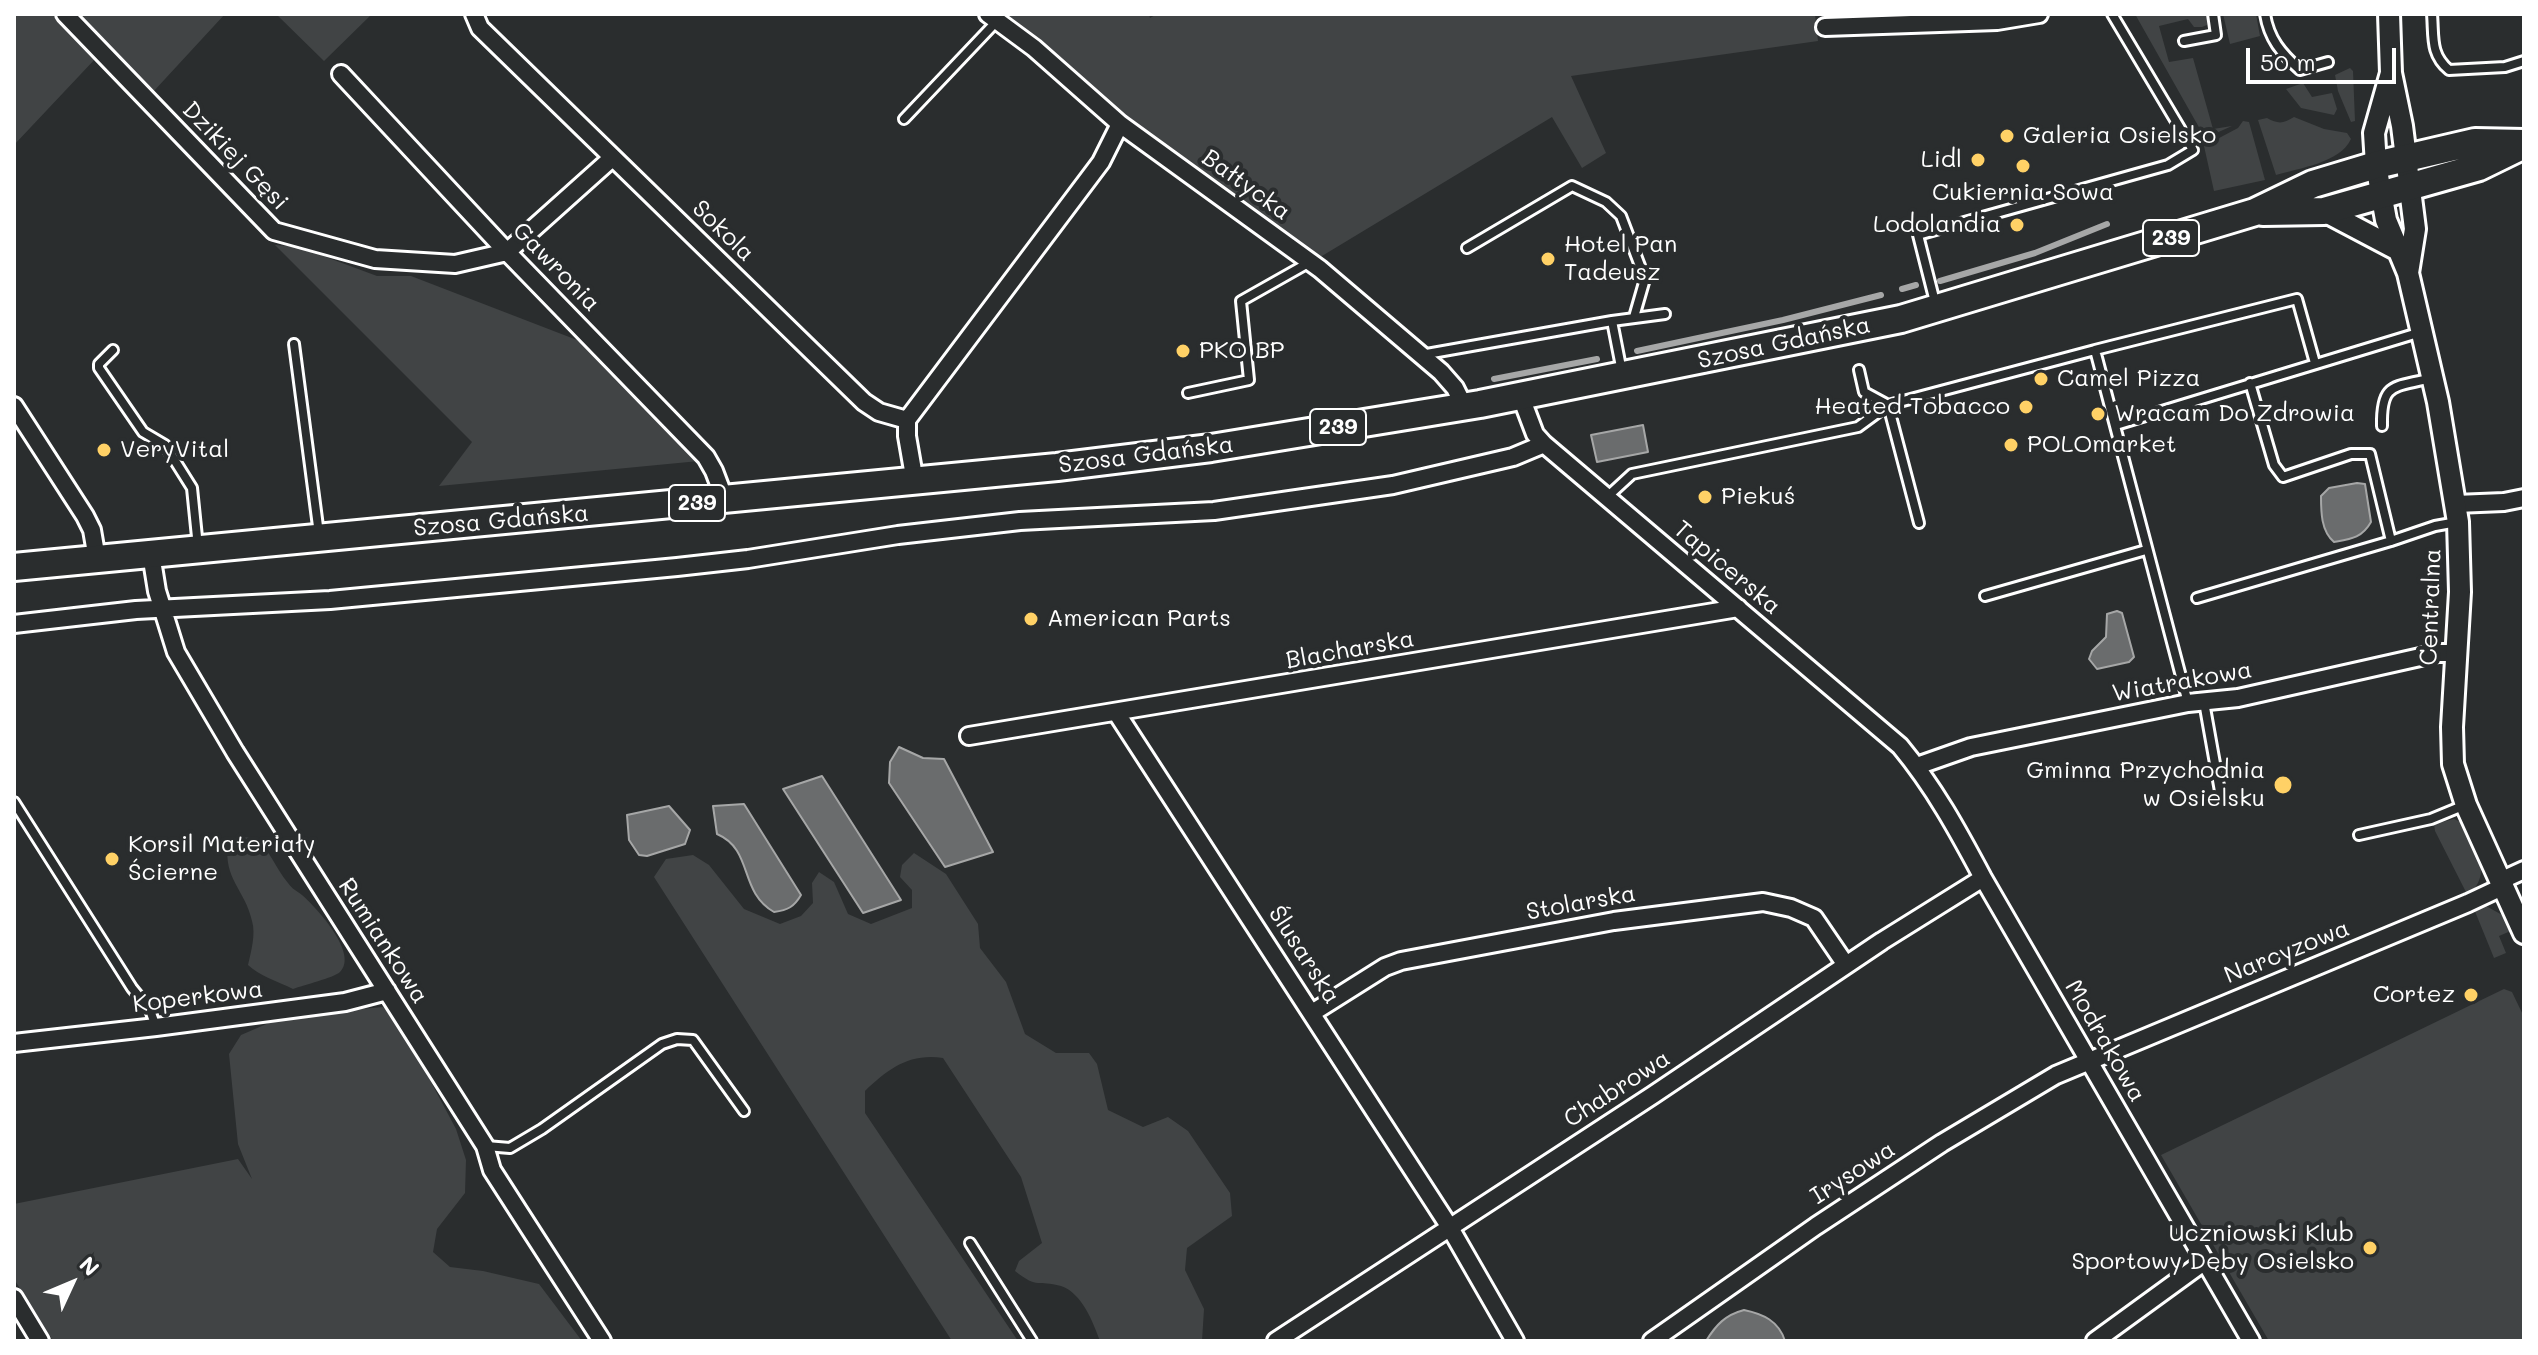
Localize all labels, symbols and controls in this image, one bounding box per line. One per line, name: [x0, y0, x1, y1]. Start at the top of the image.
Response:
scale bar: [2250, 32, 2400, 82]
text: 50 m: [2260, 46, 2316, 77]
street label: Dzikiej Gęsi: [176, 96, 294, 216]
place label: Galeria Osielsko: [2023, 122, 2216, 150]
marker: Galeria Osielsko: [1998, 127, 2016, 145]
street label: Bałtycka: [1196, 143, 1296, 227]
place label: Lidl: [1921, 146, 1962, 174]
marker: Lidl: [1969, 151, 1987, 169]
marker: Cukiernia Sowa: [2014, 157, 2032, 175]
place label: Cukiernia Sowa: [1932, 179, 2114, 207]
street label: Sokola: [686, 194, 760, 268]
place label: Lodolandia: [1873, 211, 2001, 239]
street label: Gawronia: [506, 216, 606, 318]
marker: Lodolandia: [2008, 216, 2026, 234]
road number: 239: [2143, 220, 2199, 256]
place label: Hotel Pan Tadeusz: [1564, 231, 1677, 287]
marker: Hotel Pan Tadeusz: [1539, 250, 1557, 268]
street label: Szosa Gdańska: [1695, 311, 1873, 375]
place label: PKO BP: [1199, 337, 1284, 365]
marker: PKO BP: [1174, 342, 1192, 360]
place label: Camel Pizza: [2057, 365, 2200, 393]
marker: Camel Pizza: [2032, 370, 2050, 388]
place label: Heated Tobacco: [1814, 393, 2010, 421]
marker: Heated Tobacco: [2017, 398, 2035, 416]
place label: Wracam Do Zdrowia: [2114, 400, 2355, 428]
marker: Wracam Do Zdrowia: [2089, 405, 2107, 423]
road number: 239: [1310, 409, 1366, 445]
street label: Szosa Gdańska: [1057, 430, 1235, 480]
place label: POLOmarket: [2027, 431, 2177, 459]
place label: VeryVital: [120, 436, 229, 464]
marker: POLOmarket: [2002, 436, 2020, 454]
marker: VeryVital: [95, 441, 113, 459]
place label: Piekuś: [1721, 483, 1795, 511]
road number: 239: [669, 485, 725, 521]
marker: Piekuś: [1696, 488, 1714, 506]
street label: Szosa Gdańska: [412, 499, 590, 543]
street label: Tapicerska: [1668, 515, 1786, 621]
street label: Centralna: [2415, 548, 2447, 666]
place label: American Parts: [1047, 605, 1231, 633]
marker: American Parts: [1022, 610, 1040, 628]
street label: Blacharska: [1284, 625, 1416, 675]
street label: Wiatrakowa: [2110, 656, 2254, 708]
place label: Gminna Przychodnia w Osielsku: [2026, 757, 2265, 813]
marker: Gminna Przychodnia w Osielsku: [2272, 774, 2294, 796]
place label: Korsil Materiały Ścierne: [128, 831, 315, 887]
marker: Korsil Materiały Ścierne: [103, 850, 121, 868]
street label: Rumiankowa: [332, 873, 434, 1009]
street label: Stolarska: [1524, 879, 1638, 927]
street label: Ślusarska: [1262, 901, 1346, 1009]
street label: Narcyzowa: [2220, 914, 2354, 990]
street label: Koperkowa: [131, 975, 265, 1019]
street label: Modrakowa: [2058, 975, 2152, 1107]
place label: Cortez: [2373, 981, 2455, 1009]
marker: Cortez: [2462, 986, 2480, 1004]
street label: Chabrowa: [1559, 1044, 1675, 1134]
street label: Irysowa: [1806, 1135, 1900, 1211]
place label: Uczniowski Klub Sportowy Dęby Osielsko: [2071, 1220, 2354, 1276]
marker: Uczniowski Klub Sportowy Dęby Osielsko: [2361, 1239, 2379, 1257]
north arrow: [32, 1243, 112, 1323]
text: N: [73, 1250, 106, 1282]

